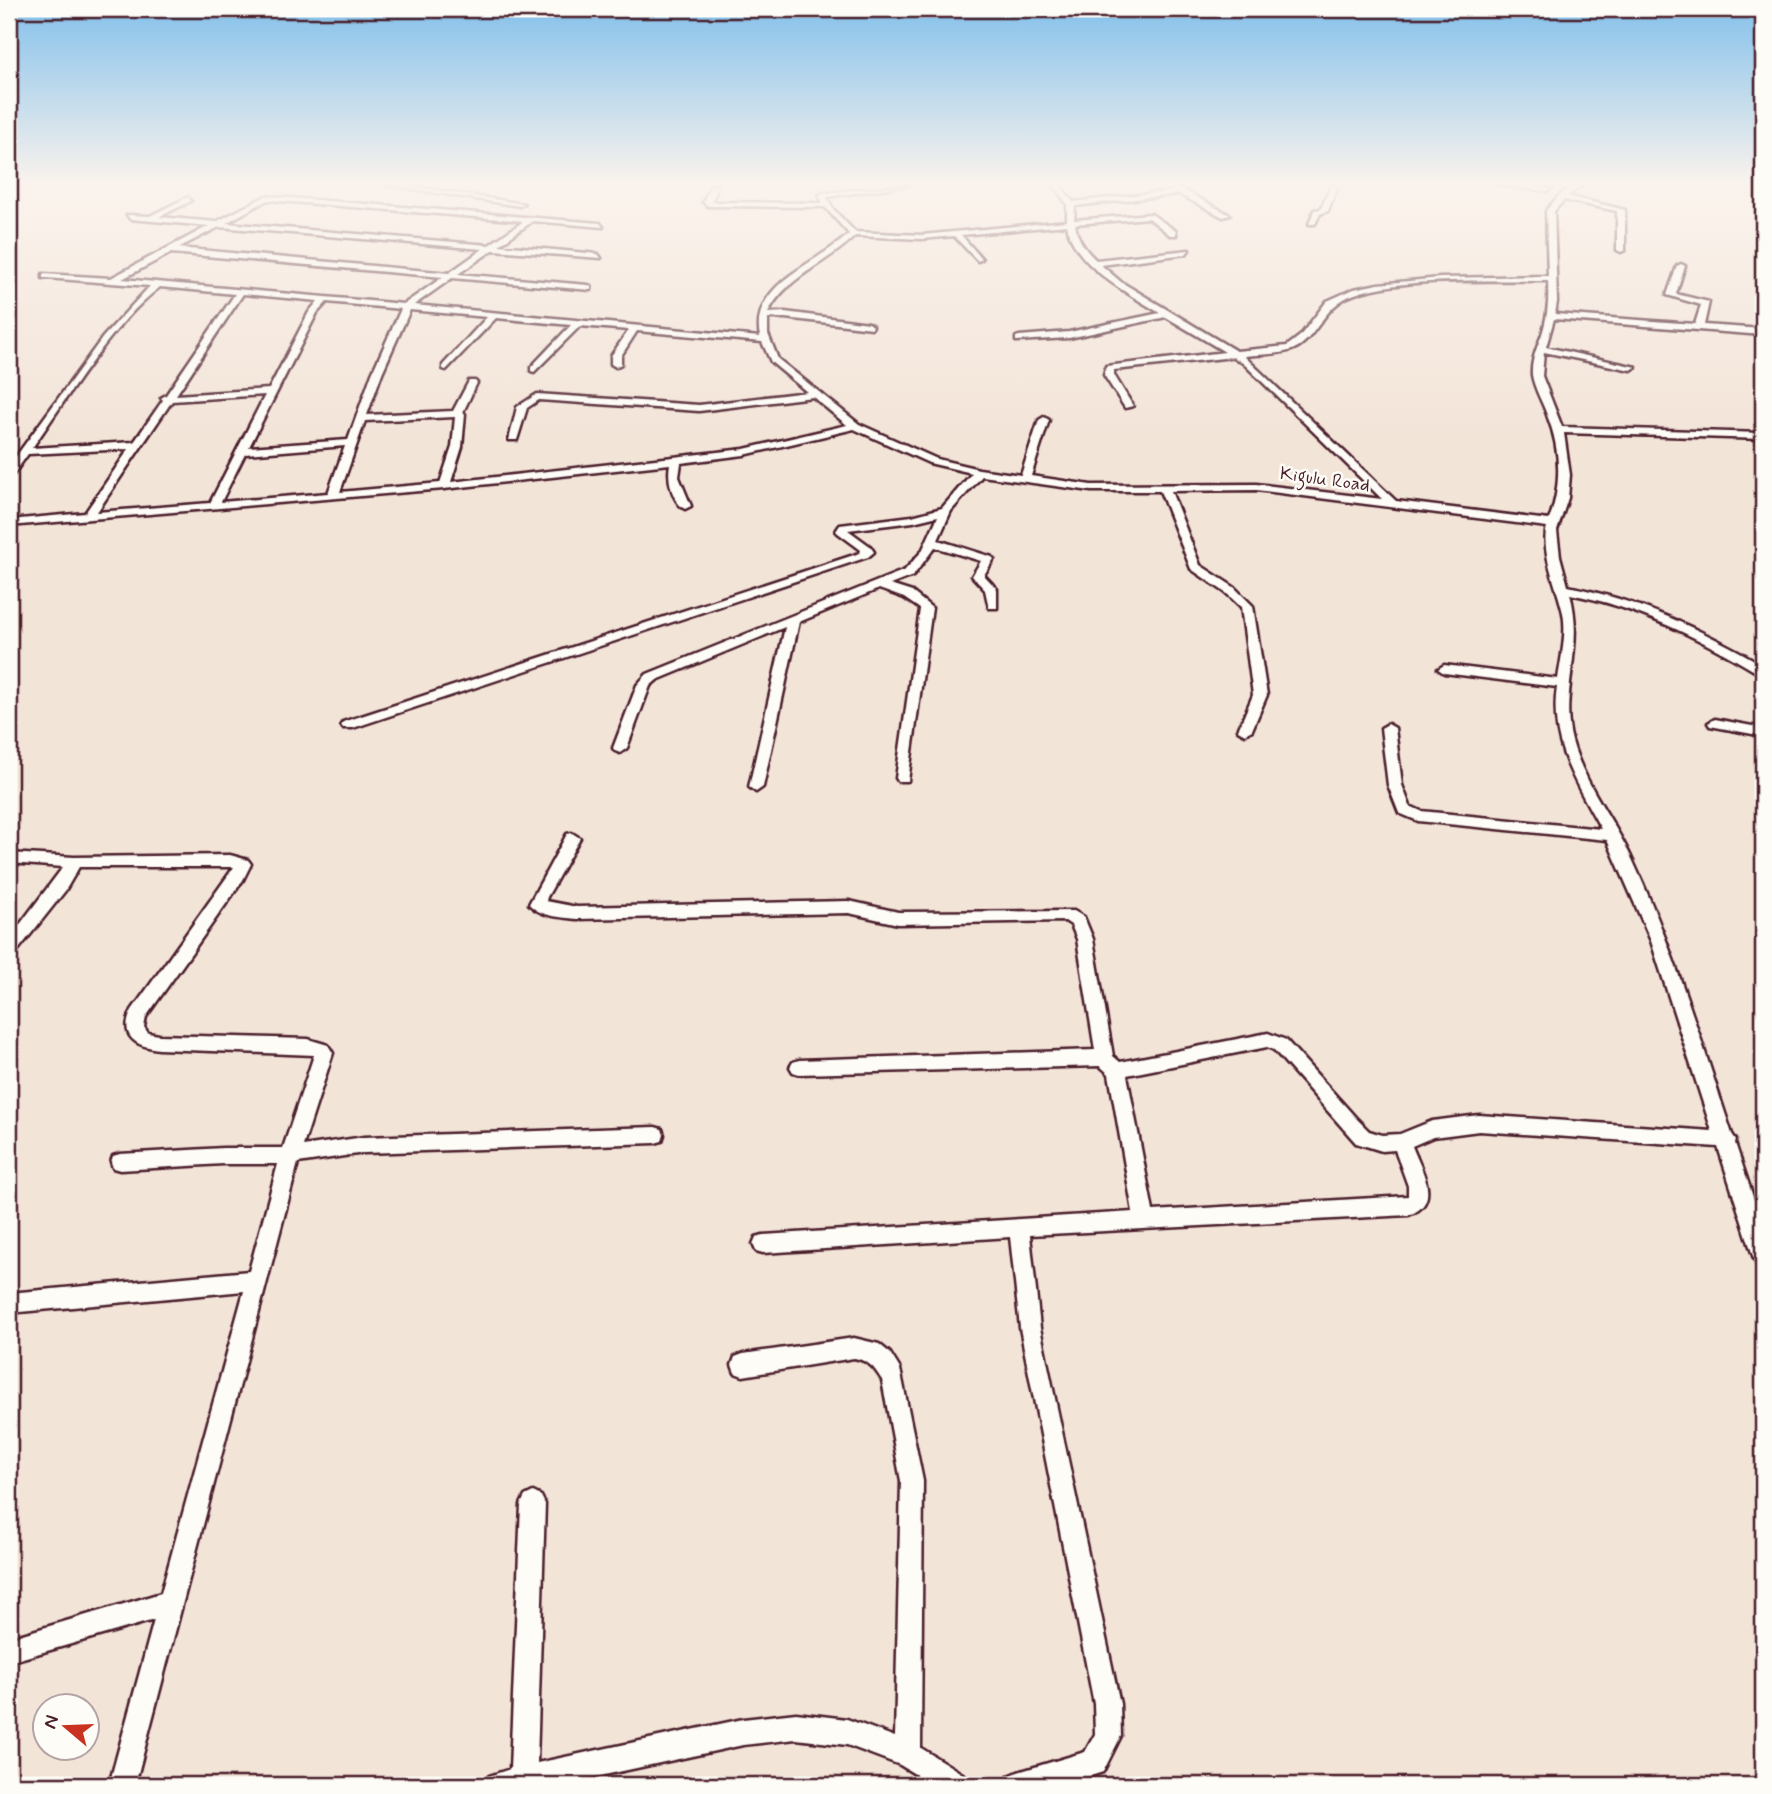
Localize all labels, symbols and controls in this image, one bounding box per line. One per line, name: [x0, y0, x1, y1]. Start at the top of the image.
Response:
street label: Kigulu Road: [1278, 461, 1371, 501]
north arrow: [32, 1692, 102, 1762]
text: N: [37, 1712, 65, 1732]

